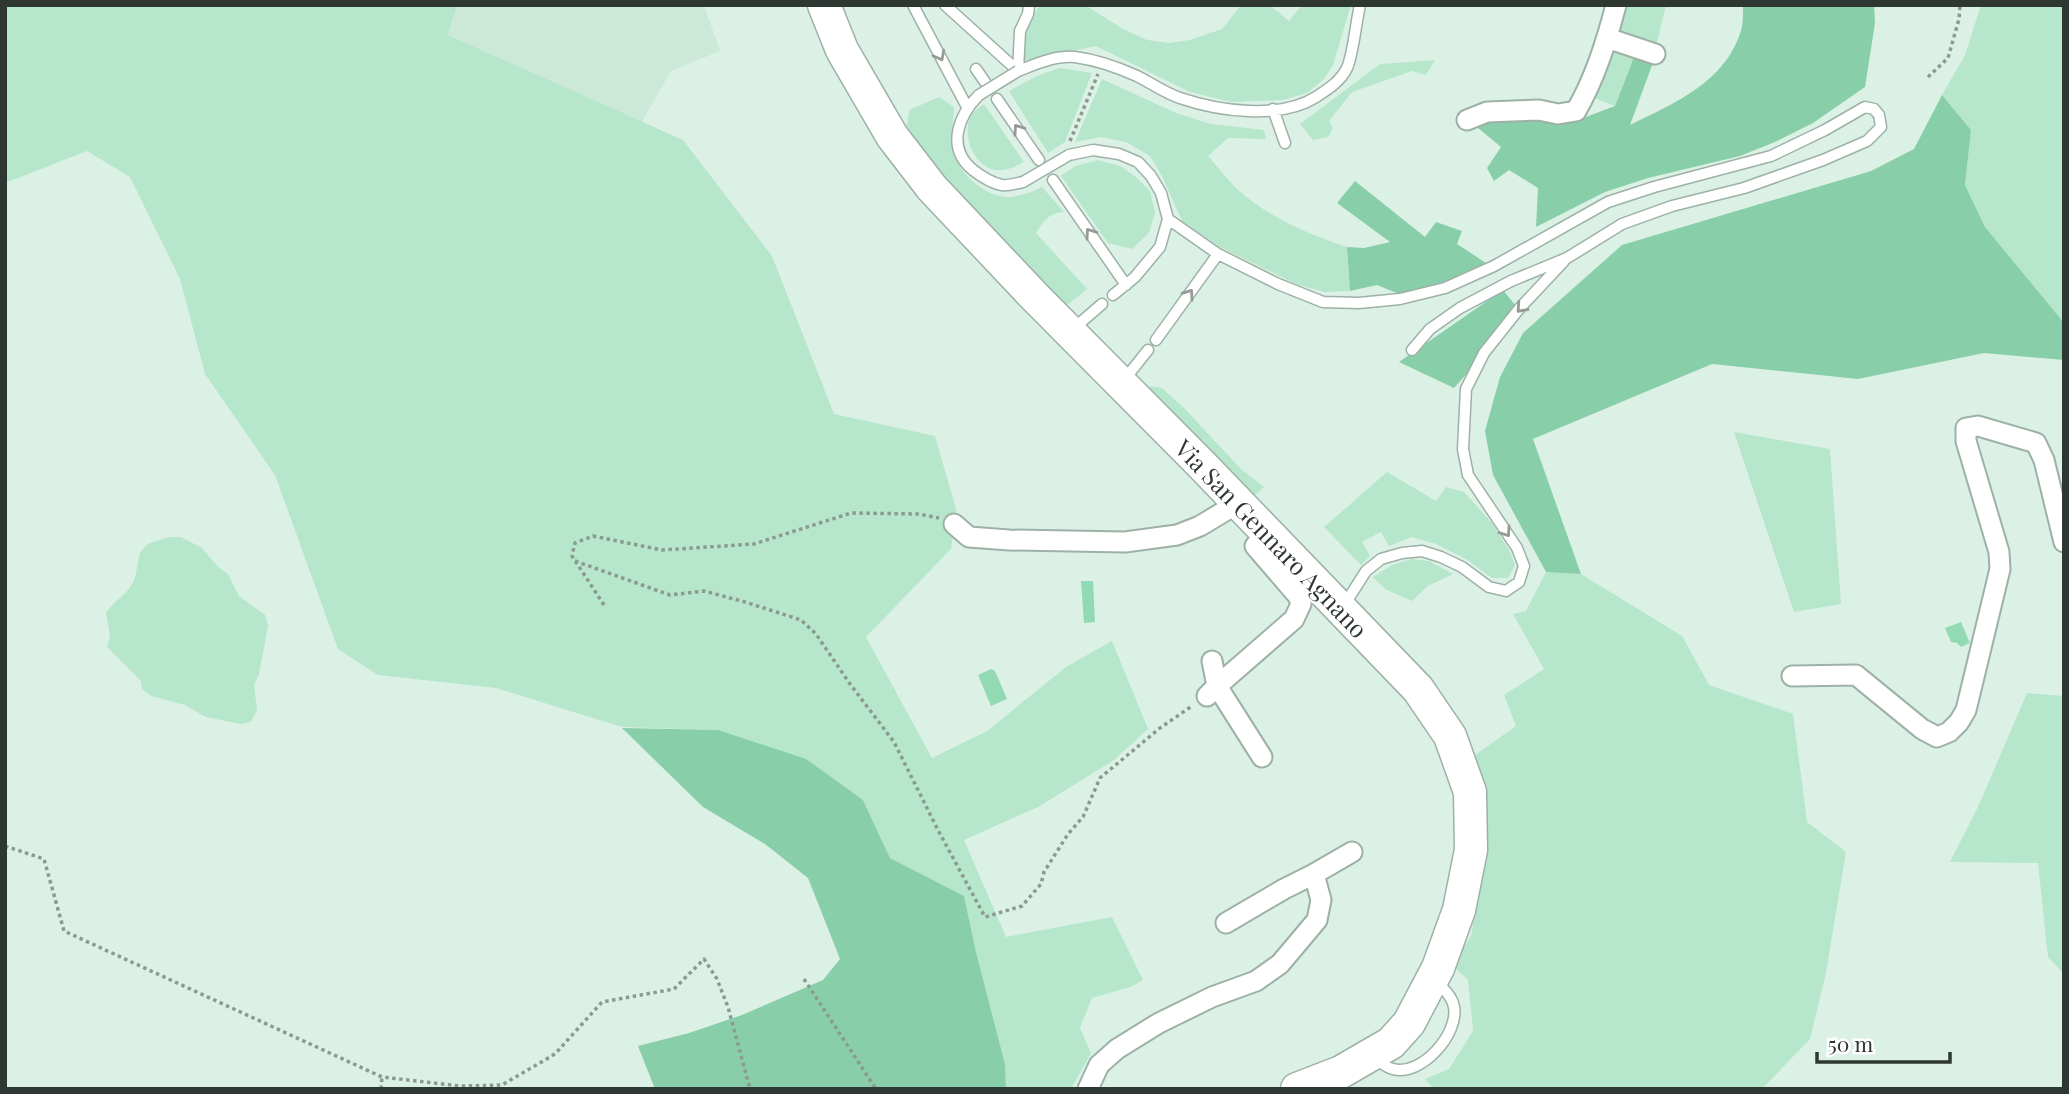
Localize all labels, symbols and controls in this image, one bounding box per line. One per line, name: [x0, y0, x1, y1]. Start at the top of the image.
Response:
one-way arrow: [932, 49, 945, 61]
one-way arrow: [1013, 124, 1026, 137]
one-way arrow: [1086, 228, 1098, 241]
one-way arrow: [1181, 289, 1193, 302]
one-way arrow: [1517, 300, 1529, 313]
street label: Via San Gennaro Agnano: [1168, 431, 1375, 644]
one-way arrow: [1498, 524, 1510, 537]
scale bar: [1817, 1020, 1950, 1064]
text: 50 m: [1828, 1029, 1874, 1057]

